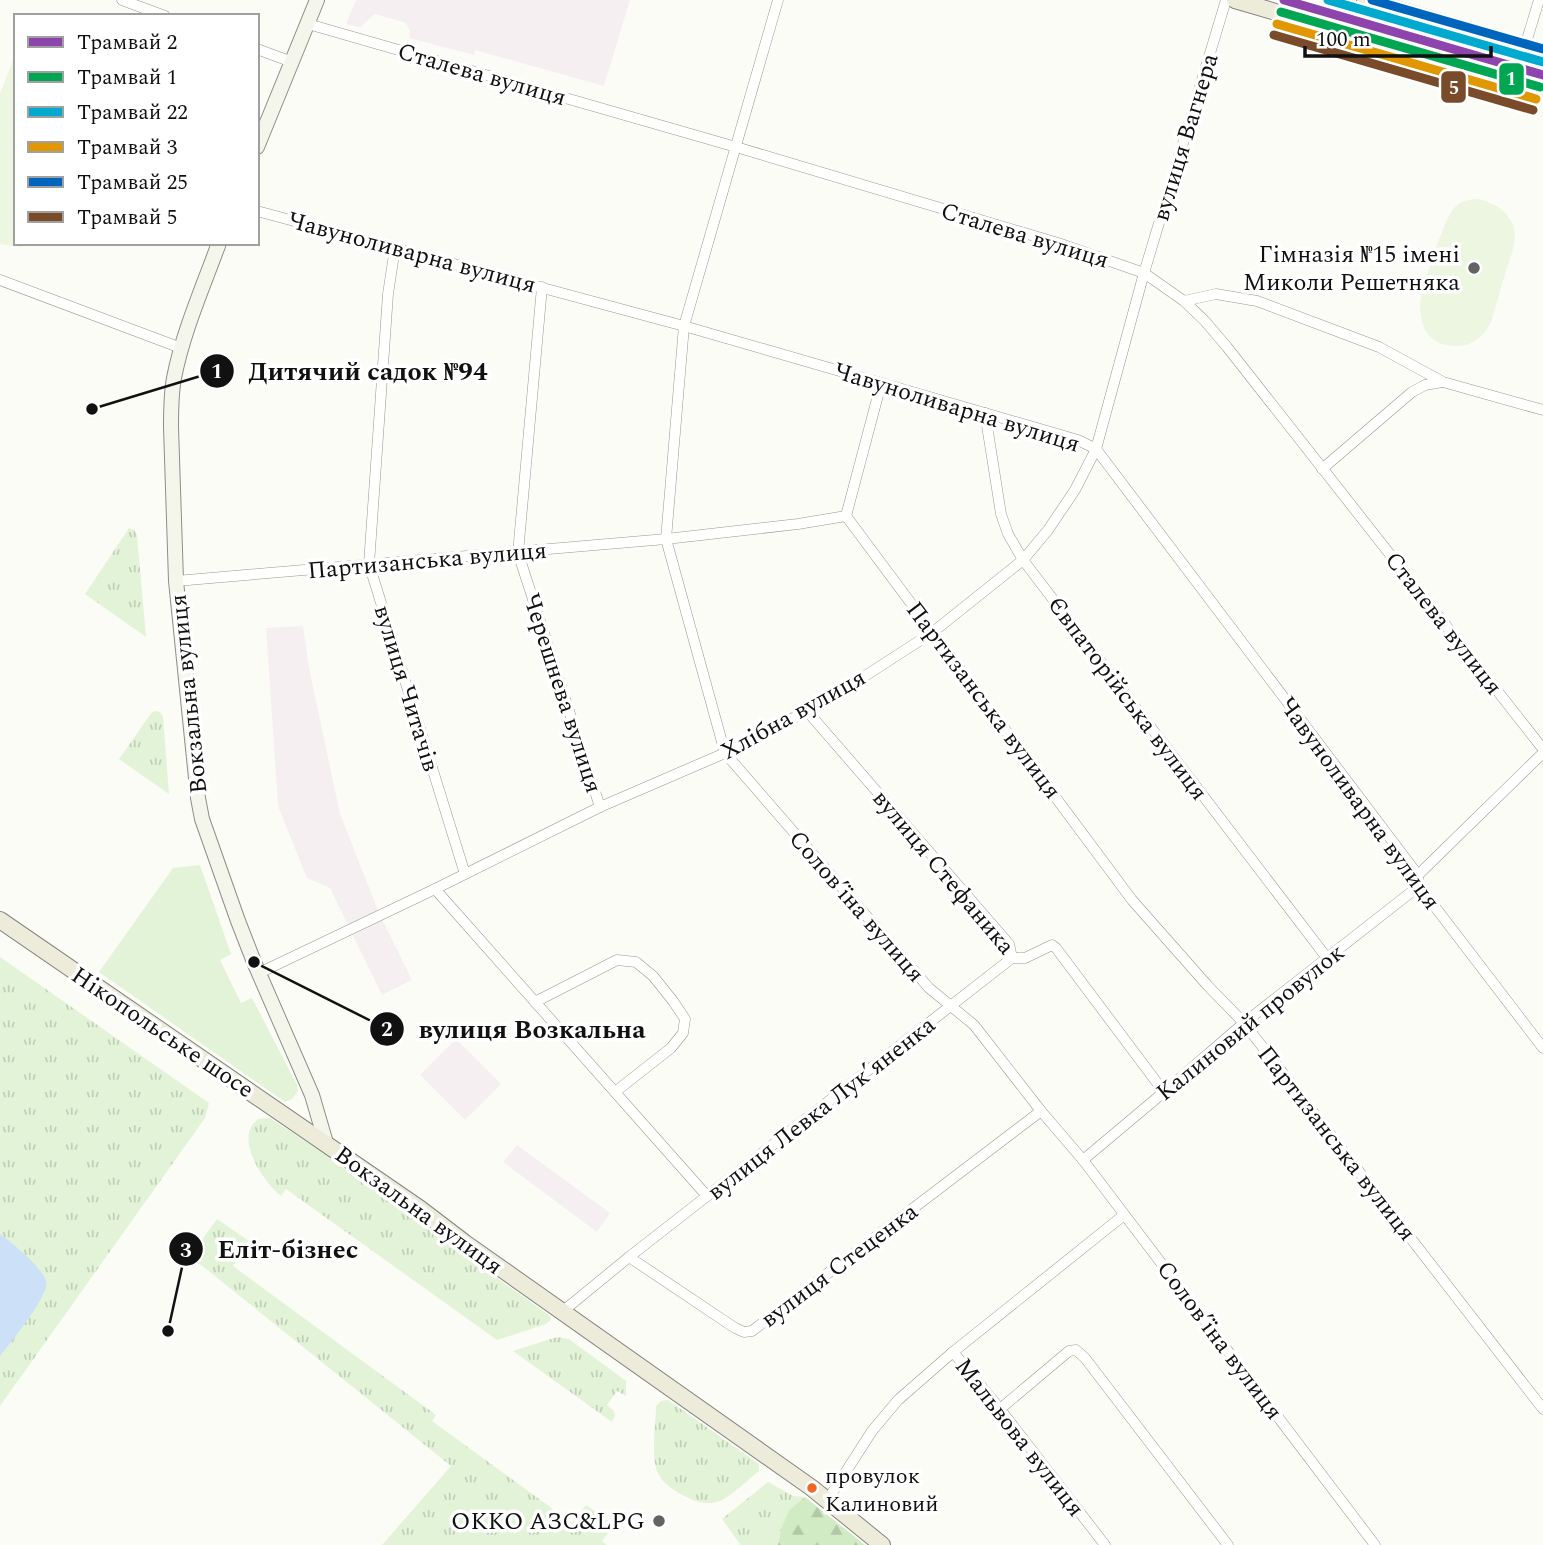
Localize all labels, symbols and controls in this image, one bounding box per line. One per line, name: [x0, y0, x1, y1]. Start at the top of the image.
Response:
legend: [14, 14, 259, 245]
scale bar: [1305, 14, 1490, 58]
text: 100 m: [1316, 24, 1371, 56]
text: Трамвай 2: [77, 27, 177, 59]
street label: Сталева вулиця: [393, 34, 570, 116]
street label: вулиця Вагнера: [1143, 49, 1229, 226]
text: Трамвай 1: [77, 62, 177, 94]
line badge: 1: [1498, 62, 1525, 96]
text: 1: [1506, 65, 1516, 94]
line badge: 5: [1440, 70, 1467, 104]
text: 5: [1449, 74, 1459, 103]
text: Трамвай 22: [77, 97, 188, 129]
text: Трамвай 3: [77, 132, 178, 164]
text: Трамвай 25: [77, 167, 188, 199]
street label: Сталева вулиця: [936, 193, 1113, 279]
text: Трамвай 5: [77, 202, 177, 234]
street label: Чавуноливарна вулиця: [284, 203, 540, 303]
place label: Гімназія №15 імені Миколи Решетняка: [1243, 237, 1460, 301]
marker: Гімназія №15 імені Миколи Решетняка: [1466, 260, 1482, 276]
callout: Дитячий садок №94: [199, 347, 501, 394]
text: Дитячий садок №94: [248, 352, 488, 392]
street label: Чавуноливарна вулиця: [829, 353, 1084, 463]
text: 1: [211, 356, 223, 388]
street label: Партизанська вулиця: [306, 533, 548, 589]
street label: Сталева вулиця: [1376, 544, 1511, 703]
street label: Черешнева вулиця: [513, 589, 611, 798]
street label: Євпаторійська вулиця: [1038, 589, 1216, 808]
street label: Вокзальна вулиця: [161, 592, 217, 795]
street label: Партизанська вулиця: [897, 594, 1070, 807]
street label: вулиця Читачів: [364, 601, 448, 776]
street label: Хлібна вулиця: [714, 660, 873, 770]
street label: Чавуноливарна вулиця: [1270, 690, 1449, 918]
street label: вулиця Стефаника: [863, 782, 1023, 963]
street label: Соловʼїна вулиця: [780, 822, 933, 991]
street label: Калиновий провулок: [1149, 935, 1353, 1110]
street label: Нікопольське шосе: [64, 958, 261, 1108]
callout: вулиця Возкальна: [369, 1005, 659, 1052]
street label: вулиця Левка Лукʼяненка: [700, 1008, 944, 1210]
text: вулиця Возкальна: [418, 1010, 646, 1050]
text: 2: [381, 1014, 393, 1046]
street label: Партизанська вулиця: [1248, 1038, 1424, 1249]
street label: Вокзальна вулиця: [327, 1137, 510, 1284]
street label: вулиця Стеценка: [753, 1194, 926, 1337]
callout: Еліт-бізнес: [169, 1226, 373, 1273]
text: Еліт-бізнес: [218, 1230, 358, 1270]
text: 3: [180, 1235, 192, 1267]
street label: Соловʼїна вулиця: [1147, 1253, 1291, 1428]
street label: Мальвова вулиця: [946, 1350, 1093, 1525]
place label: провулок Калиновий: [825, 1460, 939, 1521]
marker: провулок Калиновий: [805, 1481, 819, 1495]
place label: ОККО АЗС&LPG: [451, 1504, 645, 1540]
marker: ОККО АЗС&LPG: [651, 1513, 667, 1529]

